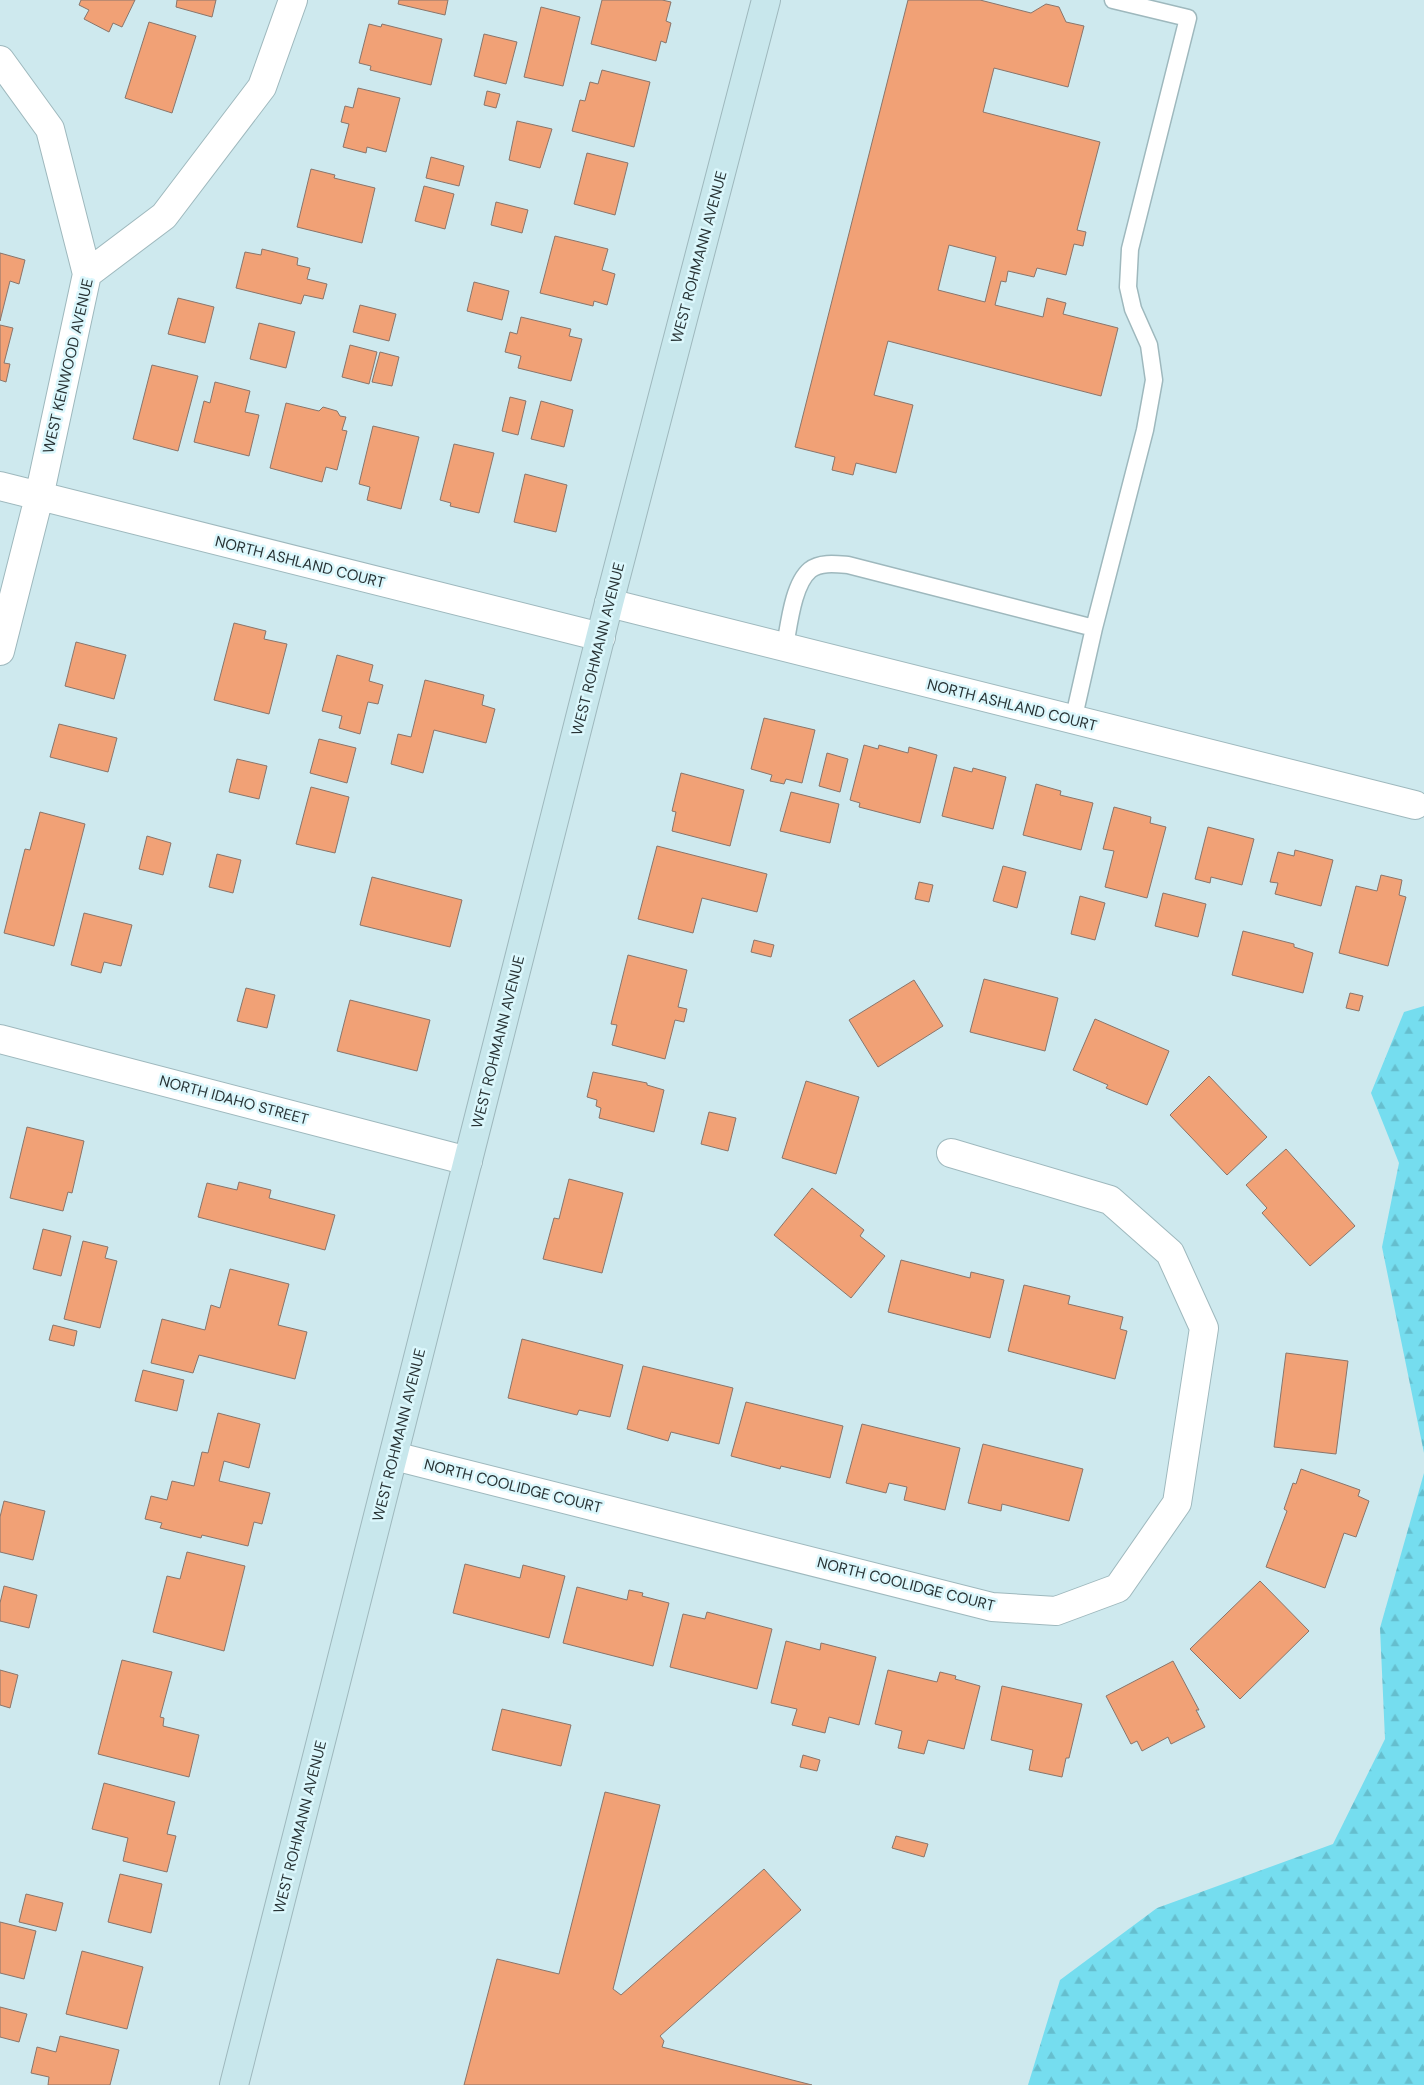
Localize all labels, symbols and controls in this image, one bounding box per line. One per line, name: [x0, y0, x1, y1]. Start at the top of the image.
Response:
street label: WEST ROHMANN AVENUE: [666, 169, 732, 345]
street label: WEST KENWOOD AVENUE: [38, 277, 98, 455]
street label: NORTH ASHLAND COURT: [213, 531, 387, 593]
street label: WEST ROHMANN AVENUE: [567, 560, 629, 738]
street label: NORTH ASHLAND COURT: [925, 674, 1099, 736]
street label: WEST ROHMANN AVENUE: [467, 953, 529, 1131]
street label: NORTH IDAHO STREET: [157, 1070, 311, 1130]
street label: WEST ROHMANN AVENUE: [368, 1346, 430, 1524]
street label: NORTH COOLIDGE COURT: [422, 1454, 604, 1518]
street label: NORTH COOLIDGE COURT: [815, 1552, 997, 1616]
street label: WEST ROHMANN AVENUE: [269, 1738, 331, 1916]

